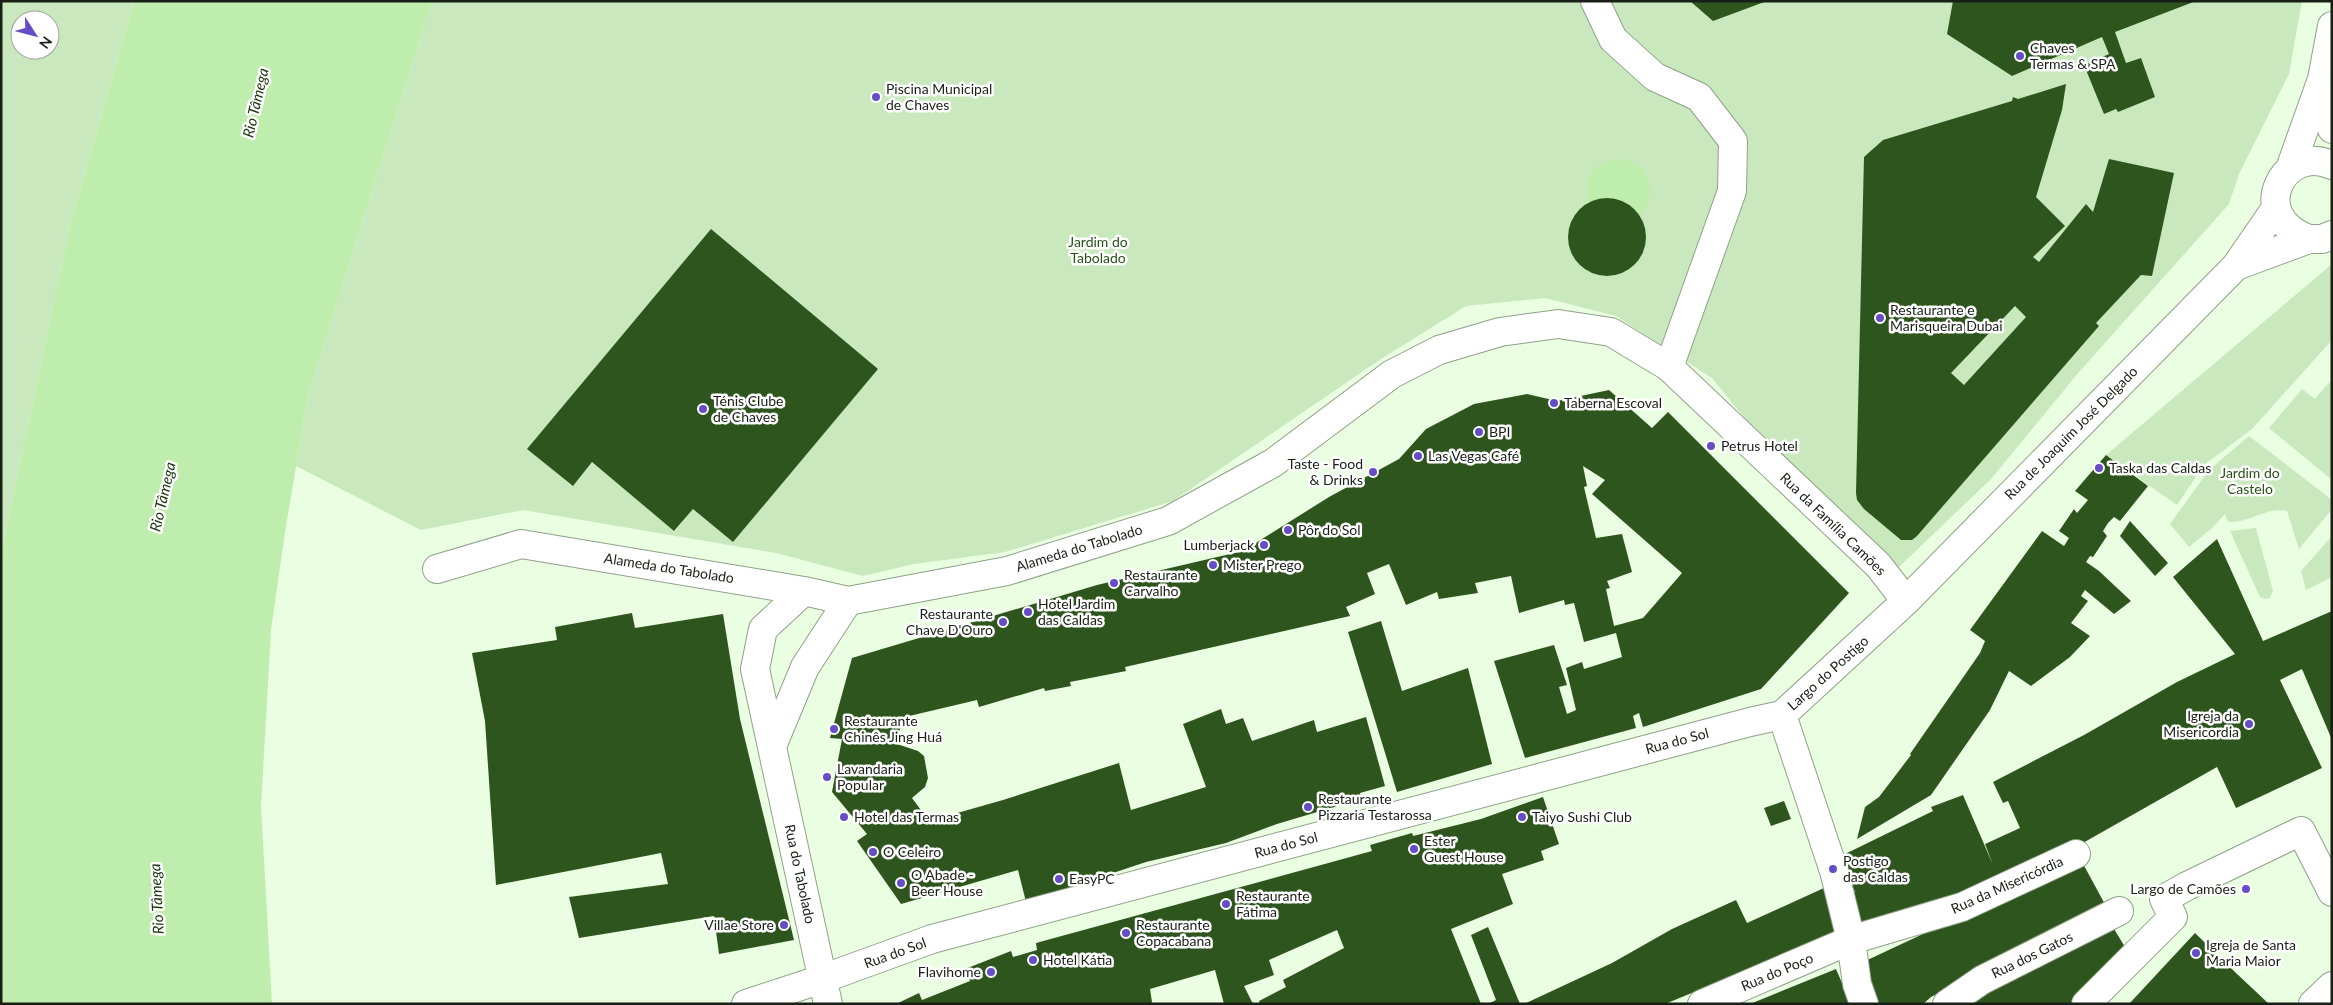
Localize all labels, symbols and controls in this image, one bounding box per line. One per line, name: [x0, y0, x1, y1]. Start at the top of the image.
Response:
north arrow: [10, 10, 60, 60]
text: N: [36, 34, 56, 52]
place label: Chaves Termas & SPA: [2030, 39, 2116, 72]
marker: Chaves Termas & SPA: [2014, 50, 2026, 62]
water label: Rio Tâmega: [238, 66, 272, 139]
place label: Piscina Municipal de Chaves: [886, 80, 992, 113]
marker: Piscina Municipal de Chaves: [870, 91, 882, 103]
park label: Jardim do Tabolado: [1068, 233, 1128, 266]
place label: Restaurante e Marisqueira Dubai: [1890, 301, 2003, 334]
marker: Restaurante e Marisqueira Dubai: [1874, 312, 1886, 324]
street label: Rua de Joaquim José Delgado: [2000, 362, 2141, 503]
place label: Ténis Clube de Chaves: [713, 392, 783, 425]
place label: Taberna Escoval: [1564, 394, 1662, 411]
marker: Taberna Escoval: [1548, 397, 1560, 409]
marker: Ténis Clube de Chaves: [697, 403, 709, 415]
place label: BPI: [1489, 423, 1510, 440]
marker: BPI: [1473, 426, 1485, 438]
place label: Petrus Hotel: [1721, 437, 1798, 454]
marker: Petrus Hotel: [1705, 440, 1717, 452]
place label: Las Vegas Café: [1428, 447, 1519, 464]
marker: Las Vegas Café: [1412, 450, 1424, 462]
place label: Taste - Food & Drinks: [1288, 455, 1363, 488]
place label: Taska das Caldas: [2109, 459, 2211, 476]
water label: Rio Tâmega: [145, 460, 179, 533]
marker: Taska das Caldas: [2093, 462, 2105, 474]
park label: Jardim do Castelo: [2220, 464, 2280, 497]
marker: Taste - Food & Drinks: [1367, 466, 1379, 478]
street label: Rua da Família Camões: [1777, 469, 1890, 579]
street label: Alameda do Tabolado: [1014, 520, 1144, 575]
place label: Pôr do Sol: [1298, 521, 1361, 538]
marker: Pôr do Sol: [1282, 524, 1294, 536]
place label: Lumberjack: [1183, 536, 1255, 553]
marker: Lumberjack: [1258, 539, 1270, 551]
street label: Alameda do Tabolado: [603, 549, 735, 586]
place label: Mister Prego: [1223, 556, 1302, 573]
marker: Mister Prego: [1207, 559, 1219, 571]
place label: Restaurante Carvalho: [1124, 566, 1198, 599]
marker: Restaurante Carvalho: [1108, 577, 1120, 589]
place label: Hotel Jardim das Caldas: [1038, 595, 1115, 628]
place label: Restaurante Chave D'Ouro: [906, 605, 993, 638]
marker: Hotel Jardim das Caldas: [1022, 606, 1034, 618]
marker: Restaurante Chave D'Ouro: [997, 616, 1009, 628]
street label: Largo do Postigo: [1784, 632, 1872, 713]
place label: Igreja da Misericordia: [2163, 707, 2239, 740]
place label: Restaurante Chinês Jing Huá: [844, 712, 942, 745]
marker: Igreja da Misericordia: [2243, 718, 2255, 730]
marker: Restaurante Chinês Jing Huá: [828, 723, 840, 735]
street label: Rua do Sol: [1643, 724, 1710, 757]
place label: Lavandaria Popular: [837, 760, 903, 793]
marker: Lavandaria Popular: [821, 771, 833, 783]
place label: Restaurante Pizzaria Testarossa: [1318, 790, 1432, 823]
marker: Restaurante Pizzaria Testarossa: [1302, 801, 1314, 813]
place label: Hotel das Termas: [854, 808, 959, 825]
place label: Taiyo Sushi Club: [1532, 808, 1632, 825]
marker: Hotel das Termas: [838, 811, 850, 823]
marker: Taiyo Sushi Club: [1516, 811, 1528, 823]
street label: Rua do Tabolado: [782, 823, 819, 925]
street label: Rua do Sol: [1252, 828, 1319, 861]
place label: Ester Guest House: [1424, 832, 1504, 865]
place label: O Celeiro: [883, 843, 941, 860]
marker: Ester Guest House: [1408, 843, 1420, 855]
marker: O Celeiro: [867, 846, 879, 858]
place label: Postigo das Caldas: [1843, 852, 1908, 885]
street label: Rua da Misericórdia: [1948, 852, 2065, 917]
water label: Rio Tâmega: [145, 863, 167, 935]
marker: Postigo das Caldas: [1827, 863, 1839, 875]
place label: O Abade - Beer House: [911, 866, 983, 899]
place label: EasyPC: [1069, 870, 1115, 887]
marker: EasyPC: [1053, 873, 1065, 885]
marker: O Abade - Beer House: [895, 877, 907, 889]
place label: Largo de Camões: [2130, 880, 2236, 897]
marker: Largo de Camões: [2240, 883, 2252, 895]
place label: Restaurante Fátima: [1236, 887, 1310, 920]
marker: Restaurante Fátima: [1220, 898, 1232, 910]
place label: Villae Store: [704, 916, 774, 933]
place label: Restaurante Copacabana: [1136, 916, 1211, 949]
marker: Villae Store: [778, 919, 790, 931]
marker: Restaurante Copacabana: [1120, 927, 1132, 939]
street label: Rua dos Gatos: [1988, 928, 2075, 982]
street label: Rua do Sol: [861, 933, 928, 972]
place label: Igreja de Santa Maria Maior: [2206, 936, 2296, 969]
marker: Igreja de Santa Maria Maior: [2190, 947, 2202, 959]
street label: Rua do Poço: [1738, 949, 1815, 994]
place label: Hotel Kátia: [1043, 951, 1112, 968]
marker: Hotel Kátia: [1027, 954, 1039, 966]
place label: Flavihome: [918, 963, 981, 980]
marker: Flavihome: [985, 966, 997, 978]

